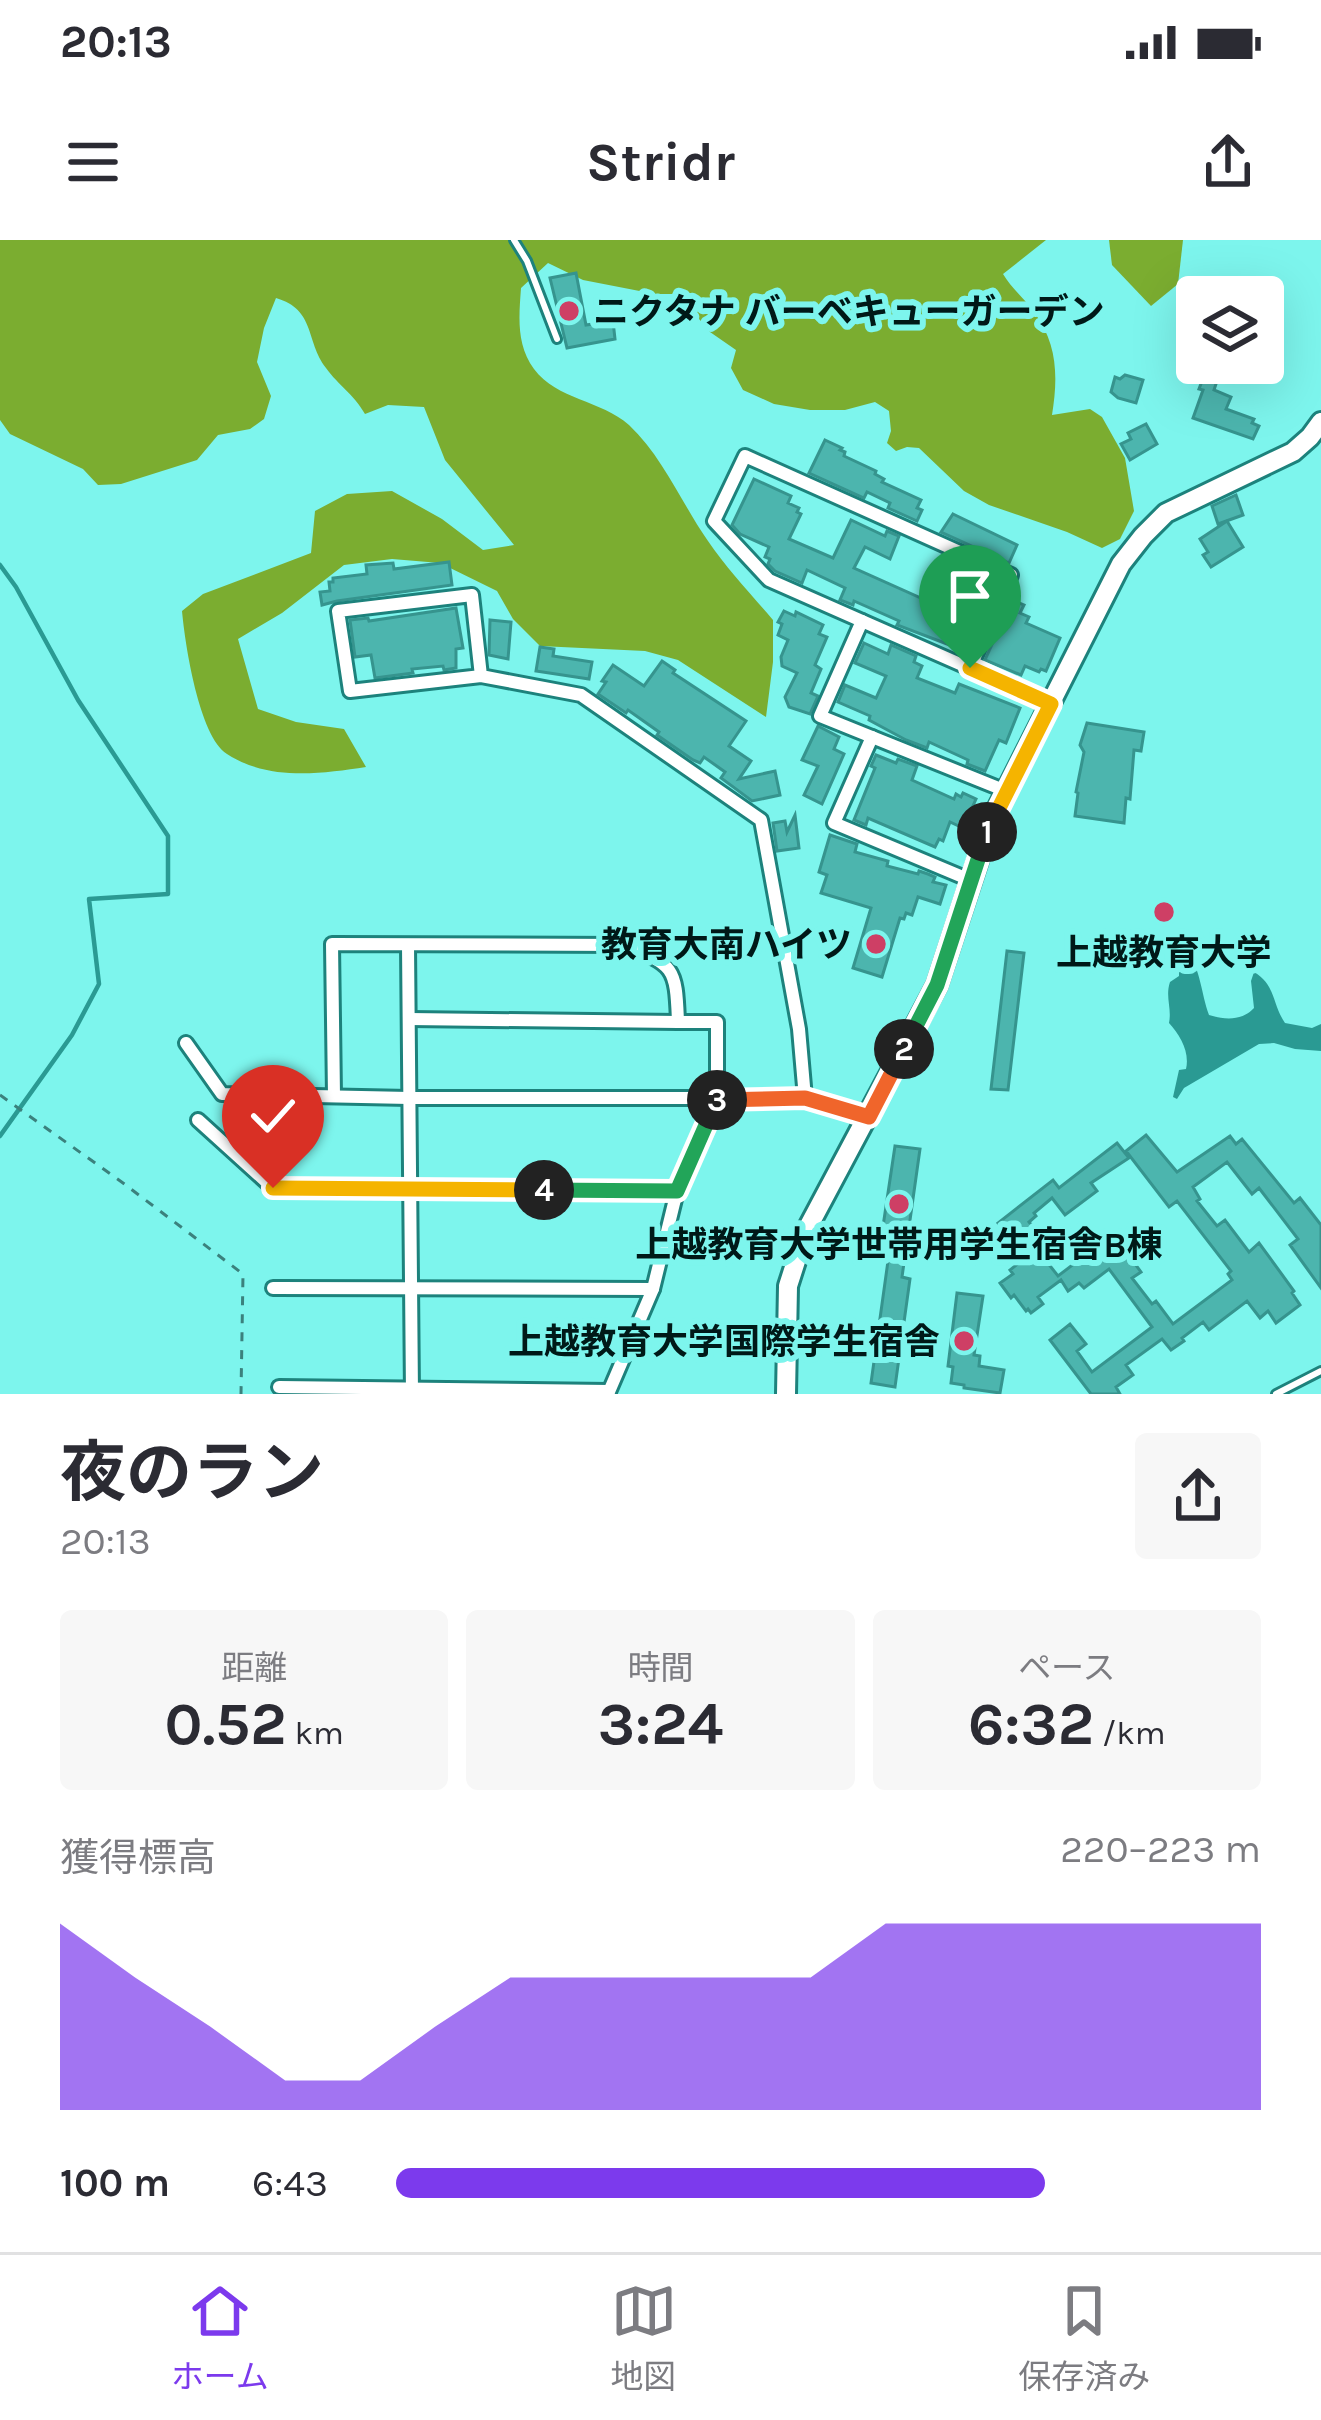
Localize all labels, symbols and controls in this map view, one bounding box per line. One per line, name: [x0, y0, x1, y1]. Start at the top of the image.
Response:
text: 20:13: [60, 16, 172, 68]
icon: menu: [60, 129, 126, 195]
icon: share: [1195, 129, 1261, 195]
text: Stridr: [586, 130, 735, 194]
map controls: [1176, 276, 1284, 384]
button: layers: [1176, 276, 1284, 384]
place label: ニクタナ バーベキューガーデン: [593, 291, 1105, 333]
marker: ニクタナ バーベキューガーデン: [556, 298, 582, 324]
pin: [919, 545, 1021, 668]
icon: arrive: [937, 563, 1003, 629]
pin: 1: [957, 802, 1017, 862]
text: 1: [981, 813, 993, 851]
marker: 上越教育大学: [1151, 899, 1177, 925]
place label: 教育大南ハイツ: [601, 924, 852, 966]
marker: 教育大南ハイツ: [863, 931, 889, 957]
place label: 上越教育大学: [1056, 932, 1272, 974]
pin: 2: [874, 1019, 934, 1079]
text: 2: [894, 1030, 914, 1068]
pin: [222, 1065, 324, 1188]
pin: 3: [687, 1070, 747, 1130]
text: 3: [707, 1081, 727, 1119]
icon: check: [240, 1083, 306, 1149]
pin: 4: [514, 1160, 574, 1220]
text: 4: [534, 1171, 554, 1209]
marker: 上越教育大学世帯用学生宿舎B棟: [886, 1191, 912, 1217]
place label: 上越教育大学世帯用学生宿舎B棟: [635, 1224, 1163, 1266]
place label: 上越教育大学国際学生宿舎: [508, 1321, 940, 1363]
marker: 上越教育大学国際学生宿舎: [951, 1328, 977, 1354]
button: share: [1135, 1433, 1261, 1559]
text: 夜のラン: [60, 1434, 324, 1512]
text: 20:13: [60, 1518, 151, 1564]
text: 距離: [221, 1649, 287, 1687]
text: 時間: [627, 1649, 693, 1687]
text: ペース: [1018, 1649, 1116, 1687]
text: 0.52: [164, 1689, 287, 1759]
text: 3:24: [598, 1689, 723, 1759]
text: 6:32: [968, 1689, 1094, 1759]
text: km: [287, 1714, 344, 1752]
text: /km: [1094, 1714, 1166, 1752]
text: 220–223 m: [1060, 1826, 1261, 1872]
text: 獲得標高: [60, 1835, 216, 1881]
text: 100 m: [60, 2160, 170, 2206]
text: 6:43: [252, 2160, 328, 2206]
tab: ホーム: [171, 2278, 269, 2398]
tab: 地図: [611, 2278, 677, 2398]
tab: 保存済み: [1018, 2278, 1150, 2398]

